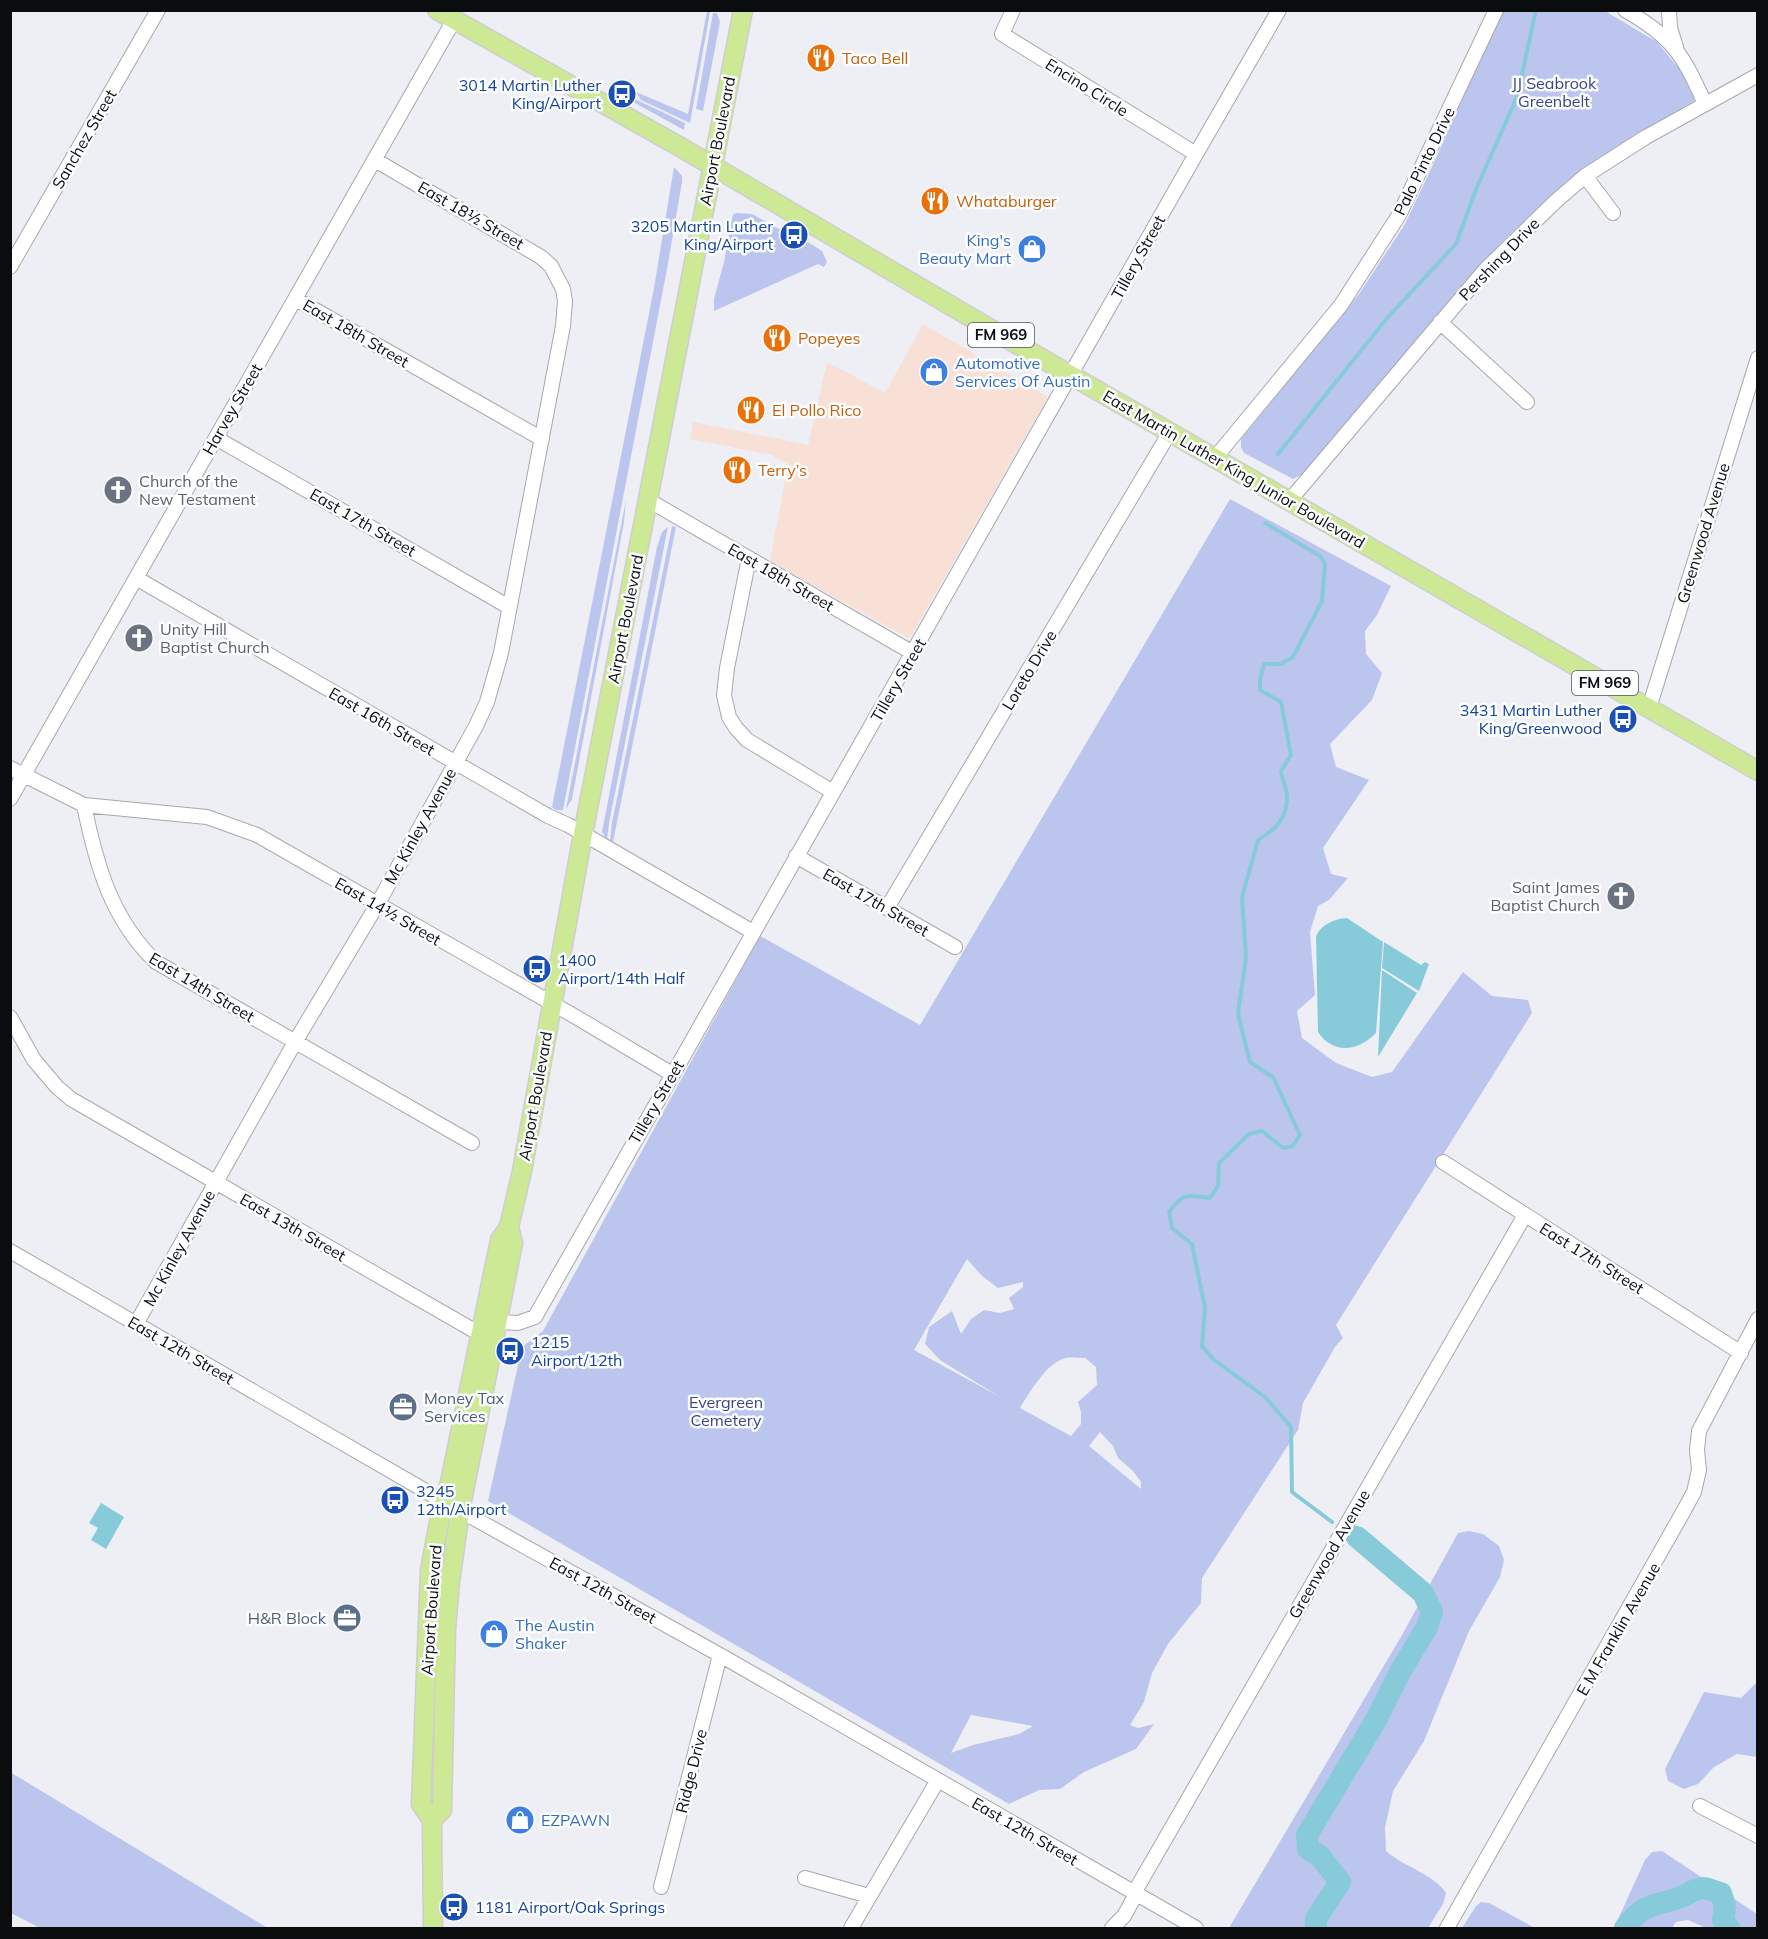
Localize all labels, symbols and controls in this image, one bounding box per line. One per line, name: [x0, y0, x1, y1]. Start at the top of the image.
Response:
restaurant icon: Taco Bell: [805, 42, 837, 74]
place label: Taco Bell: [842, 48, 908, 68]
street label: Encino Circle: [1042, 54, 1132, 120]
park label: JJ Seabrook Greenbelt: [1512, 73, 1597, 111]
place label: 3014 Martin Luther King/Airport: [459, 75, 601, 113]
street label: Airport Boulevard: [695, 75, 739, 207]
bus stop icon: 3014 Martin Luther King/Airport: [606, 78, 638, 110]
street label: Sanchez Street: [47, 85, 121, 192]
street label: Palo Pinto Drive: [1389, 104, 1459, 218]
street label: East 18½ Street: [414, 177, 528, 254]
restaurant icon: Whataburger: [919, 185, 951, 217]
place label: Whataburger: [956, 191, 1057, 211]
street label: Tillery Street: [1107, 211, 1169, 303]
street label: Pershing Drive: [1454, 213, 1544, 305]
place label: 3205 Martin Luther King/Airport: [631, 216, 773, 254]
bus stop icon: 3205 Martin Luther King/Airport: [778, 219, 810, 251]
place label: King's Beauty Mart: [919, 230, 1011, 268]
shop icon: King's Beauty Mart: [1016, 233, 1048, 265]
street label: East 18th Street: [299, 295, 413, 372]
restaurant icon: Popeyes: [761, 322, 793, 354]
road number: FM 969: [968, 323, 1034, 347]
place label: Popeyes: [798, 328, 860, 348]
place label: Automotive Services Of Austin: [955, 353, 1090, 391]
shop icon: Automotive Services Of Austin: [918, 356, 950, 388]
street label: Harvey Street: [198, 359, 266, 458]
street label: East Martin Luther King Junior Boulevard: [1099, 386, 1369, 552]
restaurant icon: El Pollo Rico: [735, 394, 767, 426]
place label: El Pollo Rico: [772, 400, 861, 420]
restaurant icon: Terry’s: [721, 454, 753, 486]
place label: Terry’s: [758, 460, 807, 480]
street label: Greenwood Avenue: [1672, 460, 1734, 606]
place label: Church of the New Testament: [139, 471, 256, 509]
church icon: Church of the New Testament: [102, 474, 134, 506]
street label: East 17th Street: [306, 484, 420, 561]
street label: East 18th Street: [724, 539, 838, 616]
street label: Airport Boulevard: [603, 553, 647, 685]
place label: Unity Hill Baptist Church: [160, 619, 270, 657]
church icon: Unity Hill Baptist Church: [123, 622, 155, 654]
street label: Loreto Drive: [997, 626, 1061, 714]
street label: Tillery Street: [866, 634, 930, 725]
road number: FM 969: [1572, 671, 1638, 695]
street label: East 16th Street: [325, 683, 439, 760]
place label: 3431 Martin Luther King/Greenwood: [1460, 700, 1602, 738]
bus stop icon: 3431 Martin Luther King/Greenwood: [1607, 703, 1639, 735]
street label: Mc Kinley Avenue: [380, 764, 460, 888]
street label: East 17th Street: [819, 864, 933, 941]
street label: East 14½ Street: [331, 873, 445, 950]
place label: Saint James Baptist Church: [1490, 877, 1600, 915]
church icon: Saint James Baptist Church: [1605, 880, 1637, 912]
street label: East 14th Street: [146, 948, 259, 1026]
place label: 1400 Airport/14th Half: [558, 950, 685, 988]
bus stop icon: 1400 Airport/14th Half: [521, 953, 553, 985]
street label: Airport Boulevard: [514, 1030, 556, 1162]
street label: Tillery Street: [624, 1056, 688, 1147]
street label: Mc Kinley Avenue: [139, 1186, 219, 1310]
street label: East 13th Street: [236, 1189, 350, 1266]
street label: East 17th Street: [1536, 1218, 1648, 1298]
street label: East 12th Street: [124, 1312, 238, 1389]
place label: 1215 Airport/12th: [531, 1332, 623, 1370]
bus stop icon: 1215 Airport/12th: [494, 1335, 526, 1367]
place label: Money Tax Services: [424, 1388, 505, 1426]
office icon: Money Tax Services: [387, 1391, 419, 1423]
park label: Evergreen Cemetery: [689, 1392, 763, 1430]
place label: 3245 12th/Airport: [416, 1481, 507, 1519]
bus stop icon: 3245 12th/Airport: [379, 1484, 411, 1516]
street label: Greenwood Avenue: [1284, 1486, 1374, 1622]
street label: Airport Boulevard: [416, 1544, 446, 1676]
street label: East 12th Street: [546, 1552, 660, 1628]
street label: E M Franklin Avenue: [1572, 1559, 1664, 1699]
office icon: H&R Block: [331, 1602, 363, 1634]
place label: H&R Block: [248, 1608, 327, 1628]
place label: The Austin Shaker: [515, 1615, 595, 1653]
shop icon: The Austin Shaker: [478, 1618, 510, 1650]
street label: Ridge Drive: [671, 1727, 711, 1815]
street label: East 12th Street: [968, 1793, 1082, 1870]
shop icon: EZPAWN: [504, 1804, 536, 1836]
place label: EZPAWN: [541, 1810, 610, 1830]
bus stop icon: 1181 Airport/Oak Springs: [438, 1891, 470, 1923]
place label: 1181 Airport/Oak Springs: [475, 1897, 665, 1917]

